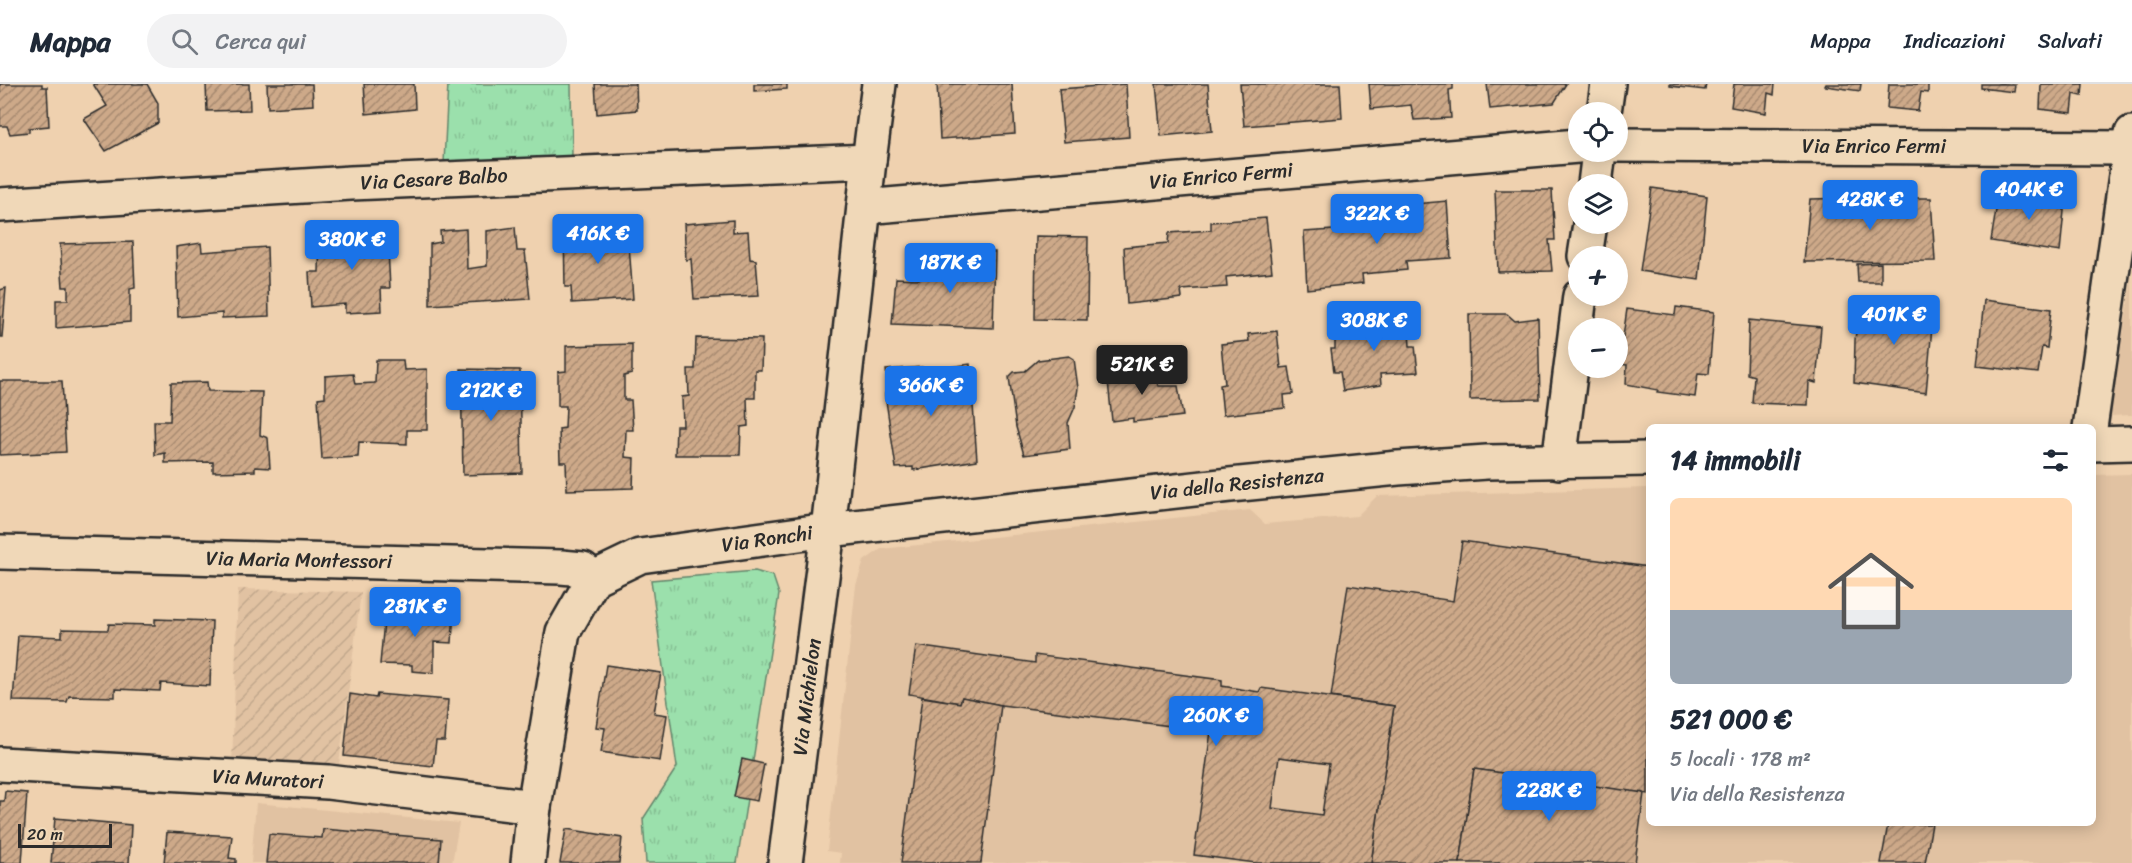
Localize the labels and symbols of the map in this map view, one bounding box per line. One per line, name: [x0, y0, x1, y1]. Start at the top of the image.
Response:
street label: Via Enrico Fermi: [1802, 129, 1946, 164]
street label: Via Enrico Fermi: [1148, 152, 1295, 200]
street label: Via Cesare Balbo: [360, 158, 508, 200]
pin: 404K €: [1980, 170, 2078, 221]
pin: 428K €: [1821, 180, 1919, 231]
pin: 322K €: [1328, 194, 1426, 245]
pin: 416K €: [549, 214, 647, 265]
pin: 380K €: [303, 220, 401, 271]
pin: 187K €: [901, 243, 999, 294]
pin: 401K €: [1845, 295, 1943, 346]
pin: 308K €: [1325, 301, 1423, 352]
pin: 521K €: [1093, 345, 1191, 396]
pin: 366K €: [882, 366, 980, 417]
pin: 212K €: [442, 371, 540, 422]
street label: Via della Resistenza: [1148, 457, 1327, 511]
street label: Via Ronchi: [719, 515, 816, 563]
street label: Via Maria Montessori: [206, 541, 393, 579]
pin: 281K €: [366, 587, 464, 638]
street label: Via Michielon: [782, 636, 832, 758]
pin: 260K €: [1167, 696, 1265, 747]
street label: Via Muratori: [211, 759, 325, 799]
pin: 228K €: [1500, 771, 1598, 822]
scale bar: [18, 821, 112, 848]

